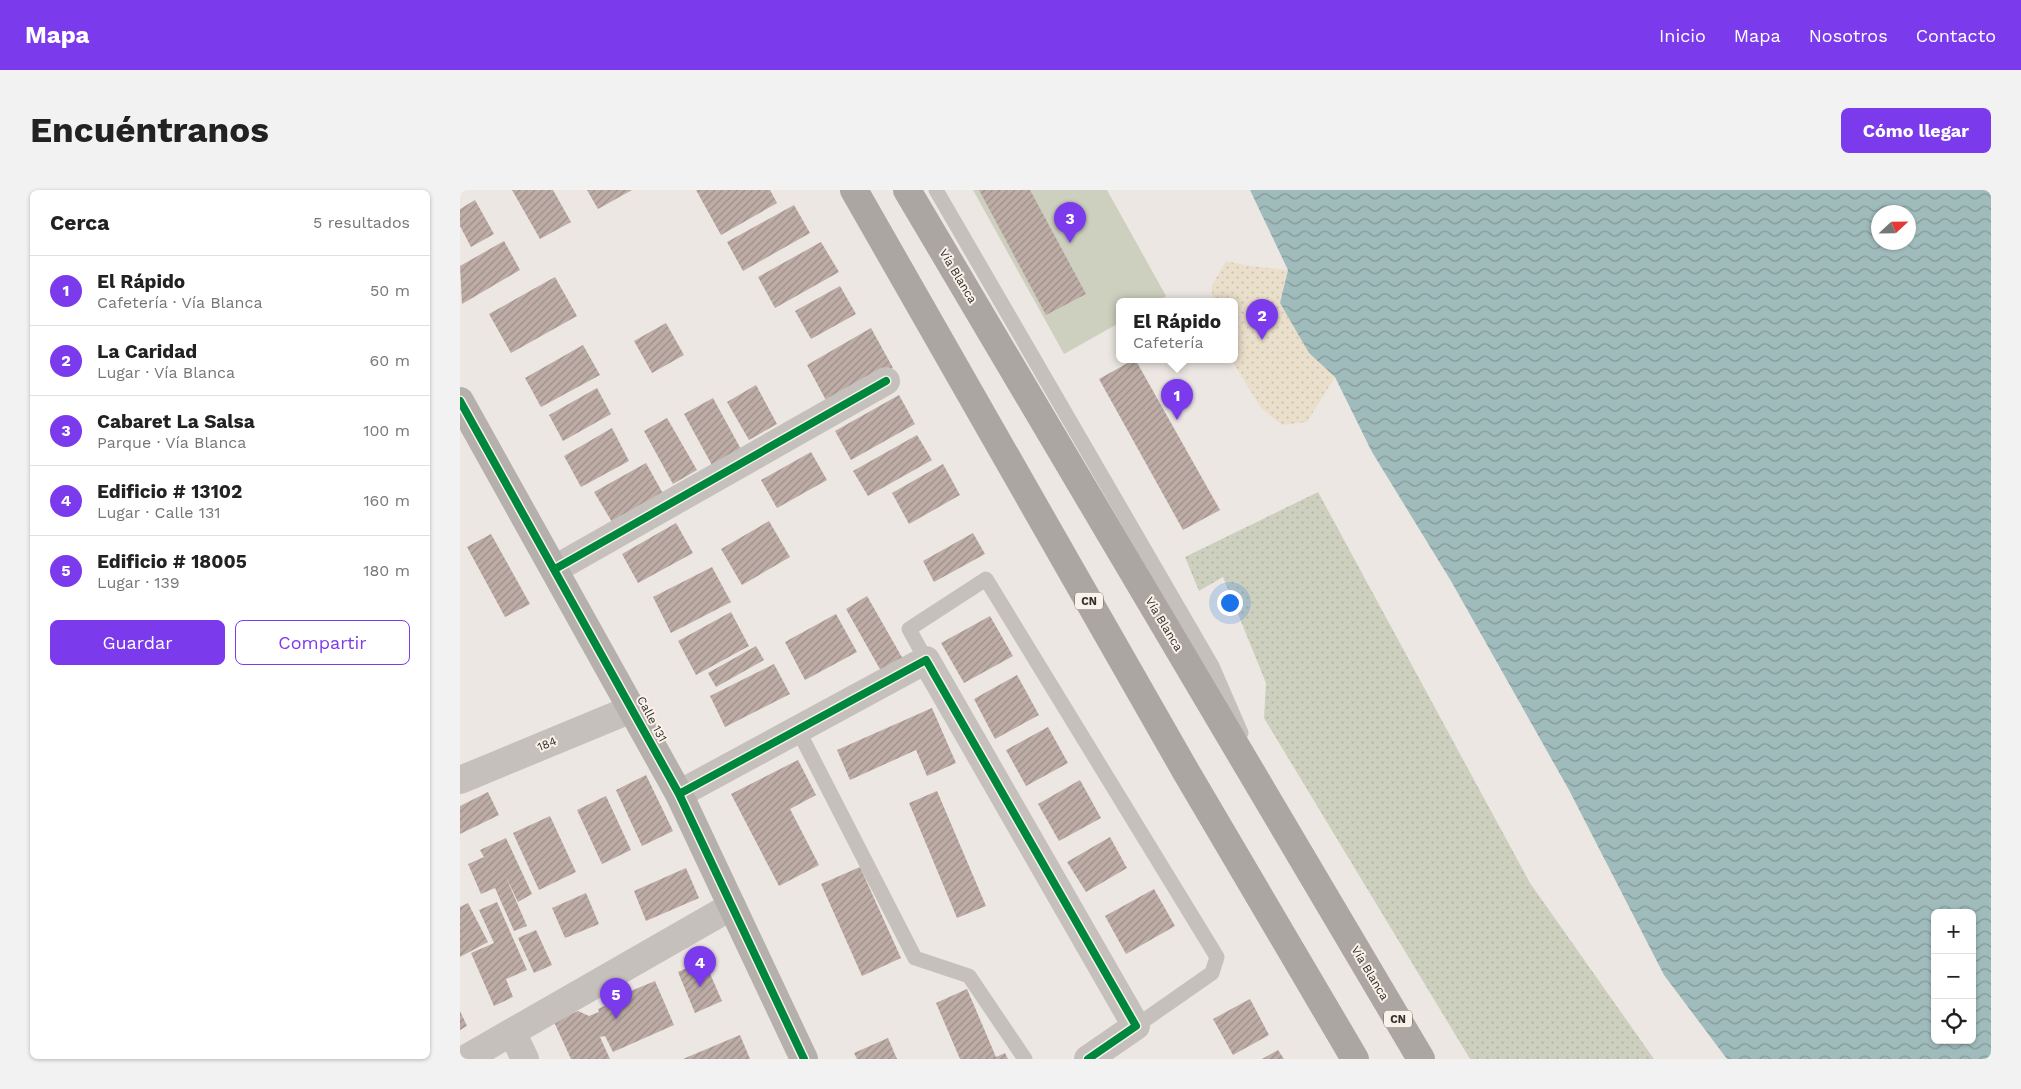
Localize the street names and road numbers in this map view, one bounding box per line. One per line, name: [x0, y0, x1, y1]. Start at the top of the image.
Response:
street label: Vía Blanca: [936, 246, 980, 306]
road number: CN: [1075, 592, 1103, 610]
street label: Vía Blanca: [1142, 594, 1186, 654]
street label: Calle 131: [634, 694, 670, 744]
street label: 184: [535, 734, 559, 754]
street label: Vía Blanca: [1348, 943, 1392, 1003]
road number: CN: [1384, 1011, 1412, 1028]

